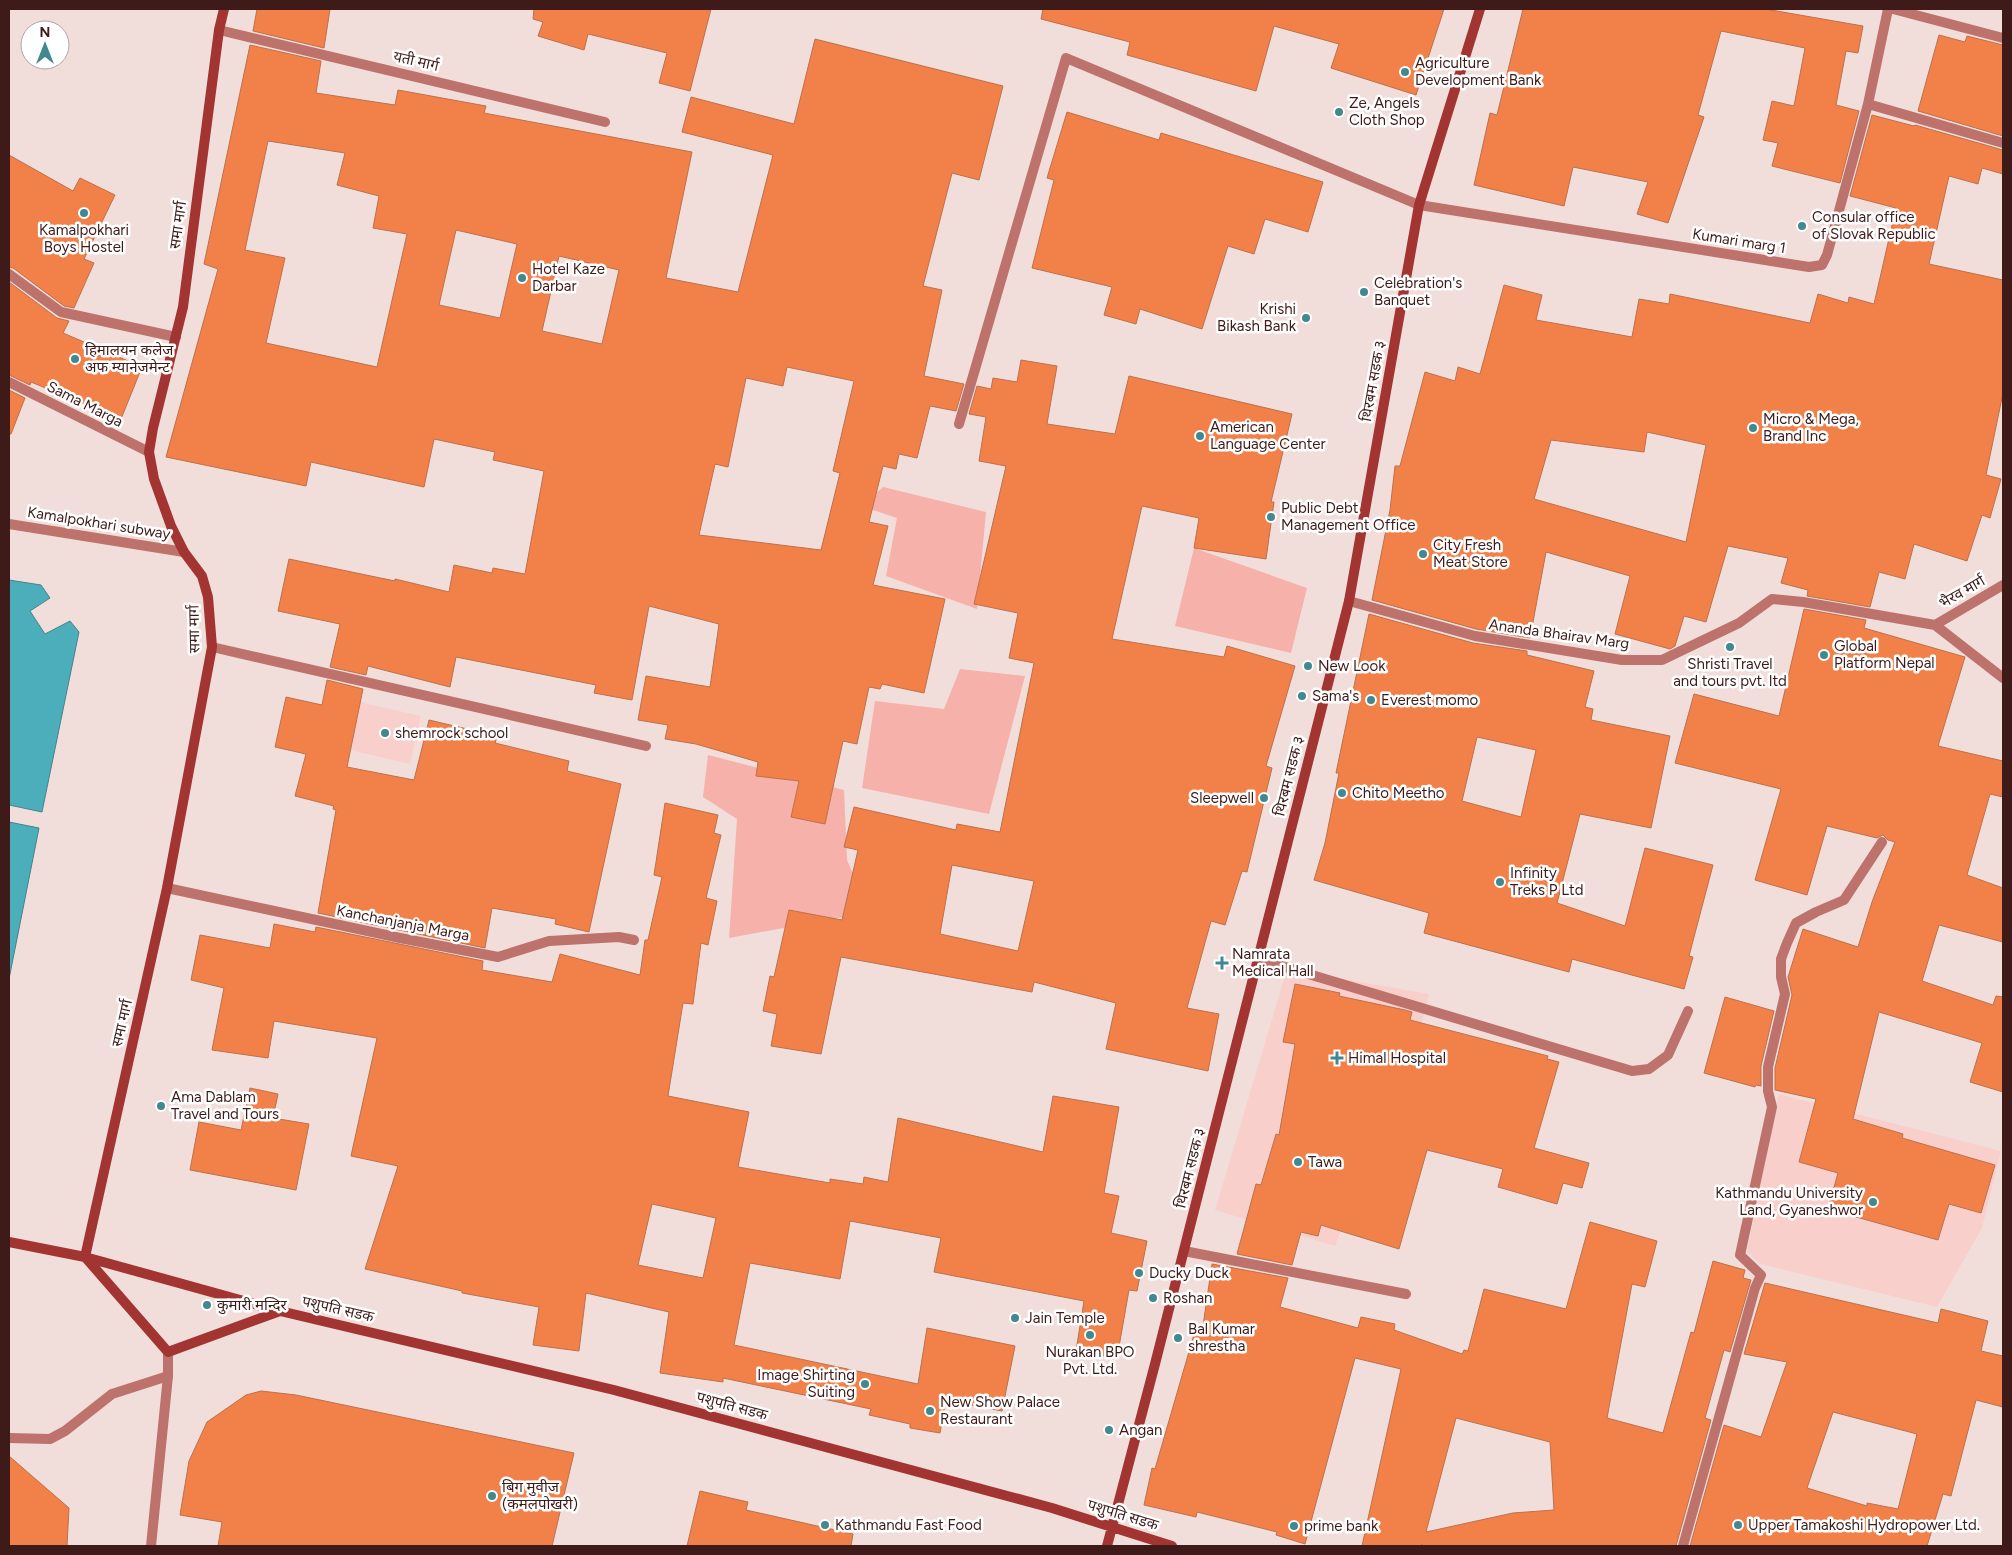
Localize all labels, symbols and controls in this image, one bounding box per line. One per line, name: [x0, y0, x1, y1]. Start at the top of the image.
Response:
north arrow: [20, 20, 70, 70]
text: N: [40, 24, 50, 41]
street label: यती मार्ग: [391, 47, 441, 75]
place label: Agriculture Development Bank: [1415, 54, 1542, 89]
marker: Agriculture Development Bank: [1399, 66, 1411, 78]
place label: Ze, Angels Cloth Shop: [1349, 94, 1425, 129]
marker: Ze, Angels Cloth Shop: [1333, 106, 1345, 118]
street label: समा मार्ग: [166, 199, 190, 250]
marker: Kamalpokhari Boys Hostel: [78, 207, 90, 219]
place label: Consular office of Slovak Republic: [1812, 208, 1936, 243]
marker: Consular office of Slovak Republic: [1796, 220, 1808, 232]
place label: Kamalpokhari Boys Hostel: [39, 221, 129, 256]
street label: Kumari marg 1: [1691, 225, 1787, 257]
place label: Hotel Kaze Darbar: [532, 260, 605, 295]
marker: Hotel Kaze Darbar: [516, 272, 528, 284]
place label: Celebration's Banquet: [1374, 274, 1462, 309]
marker: Celebration's Banquet: [1358, 286, 1370, 298]
place label: Krishi Bikash Bank: [1217, 300, 1297, 335]
marker: Krishi Bikash Bank: [1300, 312, 1312, 324]
street label: थिरबम सडक ३: [1357, 339, 1389, 423]
place label: हिमालयन कलेज अफ म्यानेजमेन्ट: [85, 341, 174, 376]
marker: हिमालयन कलेज अफ म्यानेजमेन्ट: [69, 353, 81, 365]
street label: Sama Marga: [44, 377, 126, 431]
place label: Micro & Mega, Brand Inc: [1763, 410, 1859, 445]
place label: American Language Center: [1210, 418, 1326, 453]
marker: Micro & Mega, Brand Inc: [1747, 422, 1759, 434]
marker: American Language Center: [1194, 430, 1206, 442]
place label: Public Debt Management Office: [1281, 499, 1416, 534]
street label: Kamalpokhari subway: [26, 503, 172, 543]
marker: Public Debt Management Office: [1265, 511, 1277, 523]
place label: City Fresh Meat Store: [1433, 536, 1508, 571]
marker: City Fresh Meat Store: [1417, 548, 1429, 560]
street label: भैरव मार्ग: [1936, 571, 1989, 612]
street label: समा मार्ग: [185, 604, 203, 653]
street label: Ananda Bhairav Marg: [1488, 615, 1630, 653]
place label: Global Platform Nepal: [1834, 637, 1935, 672]
marker: Shristi Travel and tours pvt. ltd: [1724, 641, 1736, 653]
marker: Global Platform Nepal: [1818, 649, 1830, 661]
place label: Shristi Travel and tours pvt. ltd: [1673, 655, 1787, 690]
place label: New Look: [1318, 657, 1386, 675]
marker: New Look: [1302, 660, 1314, 672]
place label: Sama's: [1312, 687, 1359, 705]
marker: Sama's: [1296, 690, 1308, 702]
place label: Everest momo: [1381, 691, 1479, 709]
marker: Everest momo: [1365, 694, 1377, 706]
place label: shemrock school: [395, 724, 508, 742]
marker: shemrock school: [379, 727, 391, 739]
street label: थिरबम सडक ३: [1270, 734, 1308, 818]
place label: Chito Meetho: [1352, 784, 1445, 802]
marker: Chito Meetho: [1336, 787, 1348, 799]
place label: Sleepwell: [1190, 789, 1254, 807]
marker: Sleepwell: [1258, 792, 1270, 804]
place label: Infinity Treks P Ltd: [1510, 864, 1583, 899]
marker: Infinity Treks P Ltd: [1494, 876, 1506, 888]
street label: Kanchanjanja Marga: [335, 901, 471, 945]
place label: Namrata Medical Hall: [1232, 945, 1313, 980]
marker: Namrata Medical Hall: [1216, 957, 1228, 969]
street label: समा मार्ग: [108, 997, 136, 1048]
place label: Himal Hospital: [1348, 1049, 1446, 1067]
marker: Himal Hospital: [1330, 1051, 1344, 1065]
place label: Ama Dablam Travel and Tours: [171, 1088, 279, 1123]
marker: Ama Dablam Travel and Tours: [155, 1100, 167, 1112]
street label: थिरबम सडक ३: [1171, 1126, 1209, 1210]
place label: Tawa: [1308, 1153, 1342, 1171]
marker: Tawa: [1292, 1156, 1304, 1168]
place label: Kathmandu University Land, Gyaneshwor: [1715, 1184, 1863, 1219]
marker: Kathmandu University Land, Gyaneshwor: [1867, 1196, 1879, 1208]
place label: Ducky Duck: [1149, 1264, 1229, 1282]
marker: Ducky Duck: [1133, 1267, 1145, 1279]
place label: Roshan: [1163, 1289, 1212, 1307]
street label: पशुपति सडक: [300, 1292, 376, 1327]
marker: Roshan: [1147, 1292, 1159, 1304]
place label: कुमारी मन्दिर: [217, 1296, 288, 1315]
marker: कुमारी मन्दिर: [201, 1299, 213, 1311]
place label: Jain Temple: [1025, 1309, 1105, 1327]
marker: Jain Temple: [1009, 1312, 1021, 1324]
place label: Bal Kumar shrestha: [1188, 1320, 1255, 1355]
marker: Nurakan BPO Pvt. Ltd.: [1084, 1329, 1096, 1341]
marker: Bal Kumar shrestha: [1172, 1332, 1184, 1344]
place label: Nurakan BPO Pvt. Ltd.: [1045, 1343, 1135, 1378]
place label: Image Shirting Suiting: [757, 1366, 855, 1401]
marker: Image Shirting Suiting: [859, 1378, 871, 1390]
street label: पशुपति सडक: [694, 1388, 770, 1425]
place label: New Show Palace Restaurant: [940, 1393, 1060, 1428]
marker: New Show Palace Restaurant: [924, 1405, 936, 1417]
place label: Angan: [1119, 1421, 1162, 1439]
marker: Angan: [1103, 1424, 1115, 1436]
place label: बिग मुवीज (कमलपोखरी): [502, 1478, 578, 1513]
marker: बिग मुवीज (कमलपोखरी): [486, 1490, 498, 1502]
street label: पशुपति सडक: [1085, 1496, 1161, 1535]
place label: Kathmandu Fast Food: [835, 1516, 982, 1534]
place label: Upper Tamakoshi Hydropower Ltd.: [1748, 1516, 1980, 1534]
place label: prime bank: [1304, 1517, 1379, 1535]
marker: Kathmandu Fast Food: [819, 1519, 831, 1531]
marker: Upper Tamakoshi Hydropower Ltd.: [1732, 1519, 1744, 1531]
marker: prime bank: [1288, 1520, 1300, 1532]

